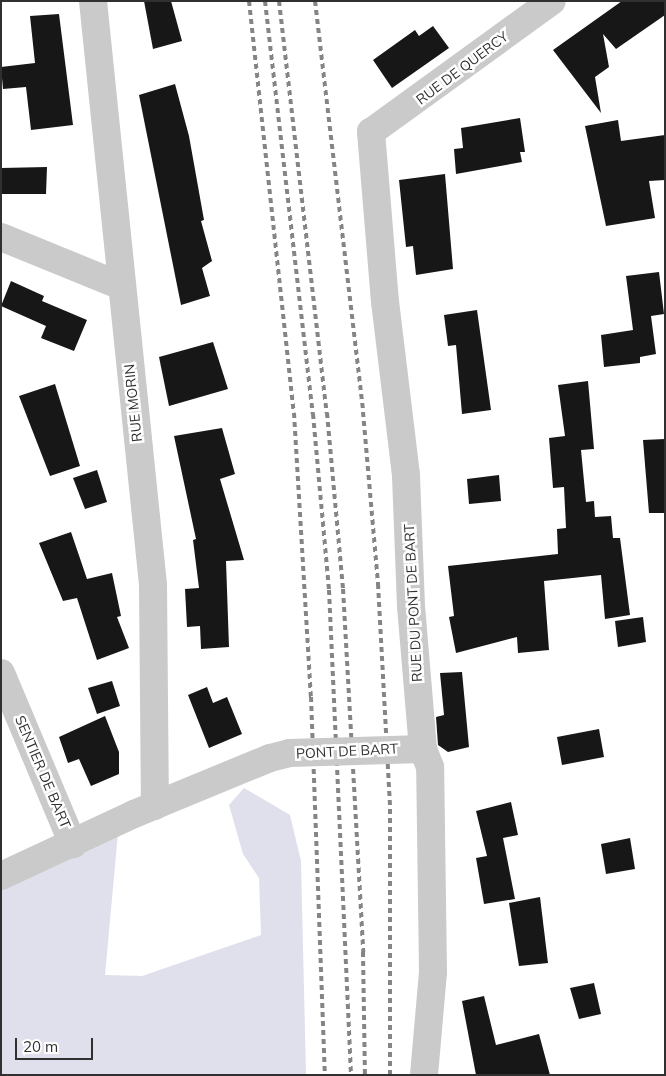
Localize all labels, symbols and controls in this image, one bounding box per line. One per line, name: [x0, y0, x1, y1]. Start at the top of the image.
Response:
street label: RUE DE QUERCY: [413, 28, 511, 108]
street label: RUE MORIN: [121, 363, 145, 443]
street label: RUE DU PONT DE BART: [400, 523, 426, 683]
street label: SENTIER DE BART: [12, 713, 74, 831]
street label: PONT DE BART: [295, 740, 399, 762]
scale bar: [18, 1028, 95, 1060]
text: 20 m: [23, 1037, 58, 1056]

